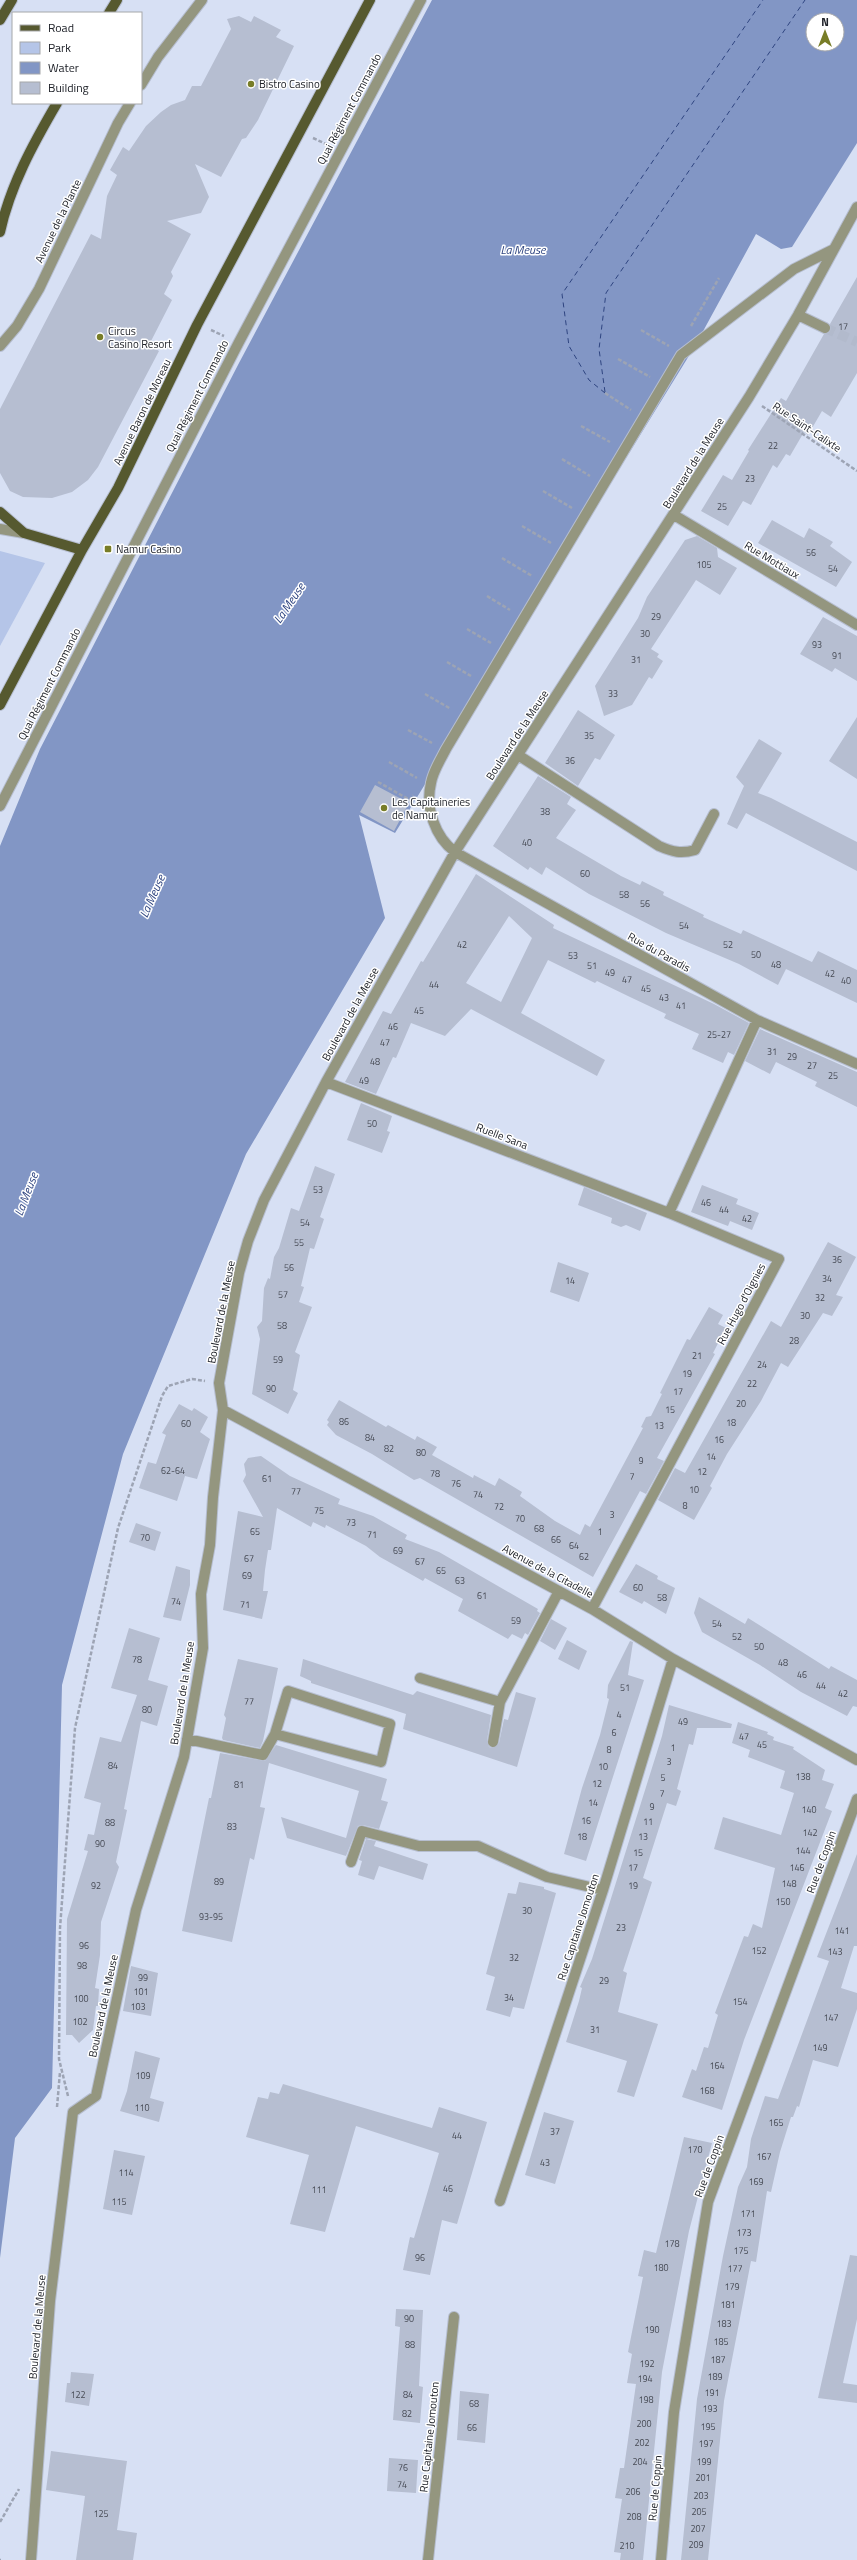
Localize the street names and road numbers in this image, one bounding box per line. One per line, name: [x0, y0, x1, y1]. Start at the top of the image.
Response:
street label: Quai Régiment Commando: [313, 50, 385, 167]
street label: Avenue de la Plante: [31, 176, 85, 265]
street label: Quai Régiment Commando: [162, 337, 232, 455]
street label: Avenue Baron de Moreau: [109, 356, 175, 468]
street label: Rue Saint-Calixte: [770, 398, 845, 456]
street label: Boulevard de la Meuse: [659, 414, 728, 512]
street label: Rue Mottiaux: [741, 537, 803, 583]
street label: Quai Régiment Commando: [14, 625, 84, 743]
street label: Boulevard de la Meuse: [482, 686, 552, 783]
street label: Rue du Paradis: [625, 928, 693, 976]
street label: Boulevard de la Meuse: [318, 964, 383, 1064]
street label: Ruelle Sana: [474, 1119, 531, 1153]
street label: Boulevard de la Meuse: [203, 1259, 239, 1365]
street label: Rue Hugo d'Oignies: [713, 1260, 769, 1348]
street label: Avenue de la Citadelle: [500, 1540, 597, 1602]
street label: Boulevard de la Meuse: [166, 1640, 198, 1746]
street label: Rue de Coppin: [802, 1828, 840, 1896]
street label: Rue Capitaine Jomouton: [553, 1872, 603, 1982]
street label: Boulevard de la Meuse: [84, 1953, 122, 2059]
street label: Rue de Coppin: [690, 2132, 728, 2200]
street label: Boulevard de la Meuse: [24, 2274, 50, 2380]
street label: Rue Capitaine Jomouton: [415, 2381, 443, 2493]
street label: Rue de Coppin: [644, 2454, 666, 2522]

